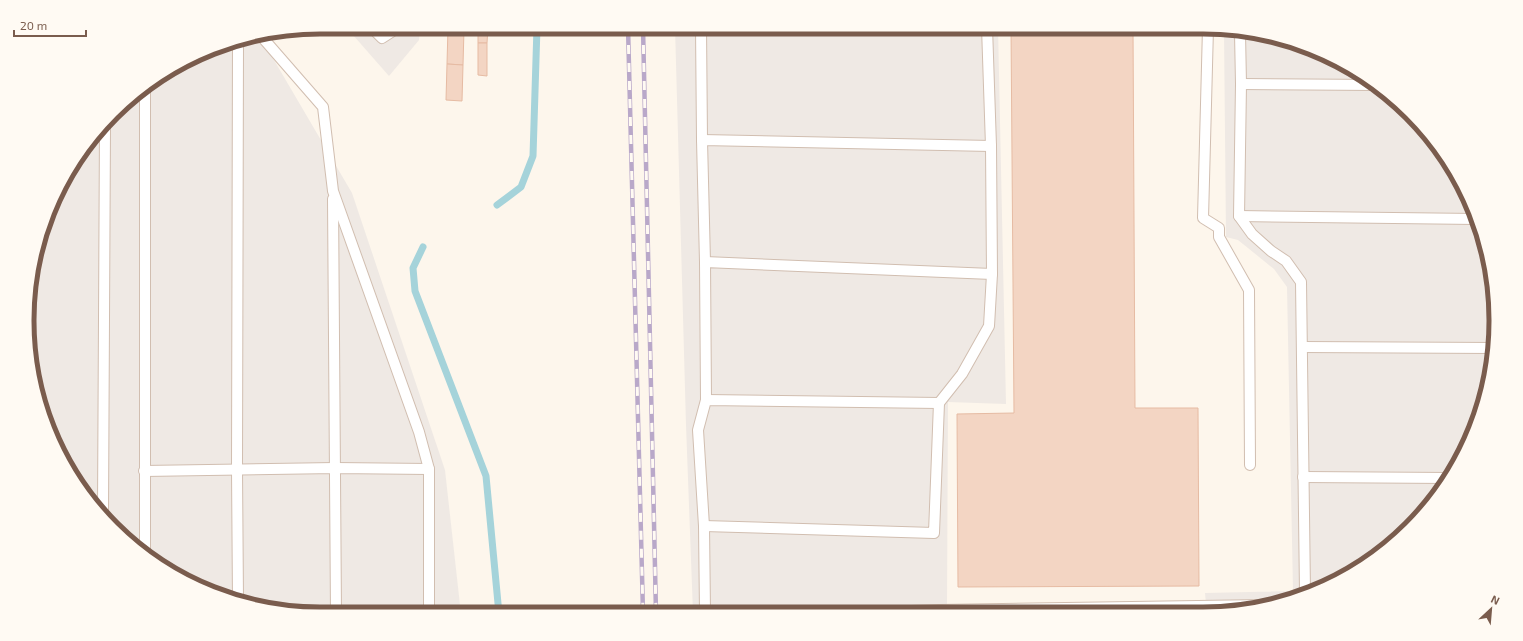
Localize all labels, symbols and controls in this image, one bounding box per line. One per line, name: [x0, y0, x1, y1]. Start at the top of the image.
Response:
scale bar: [14, 12, 86, 38]
text: 20 m: [20, 18, 47, 32]
north arrow: [1471, 589, 1511, 629]
text: N: [1489, 592, 1502, 607]

